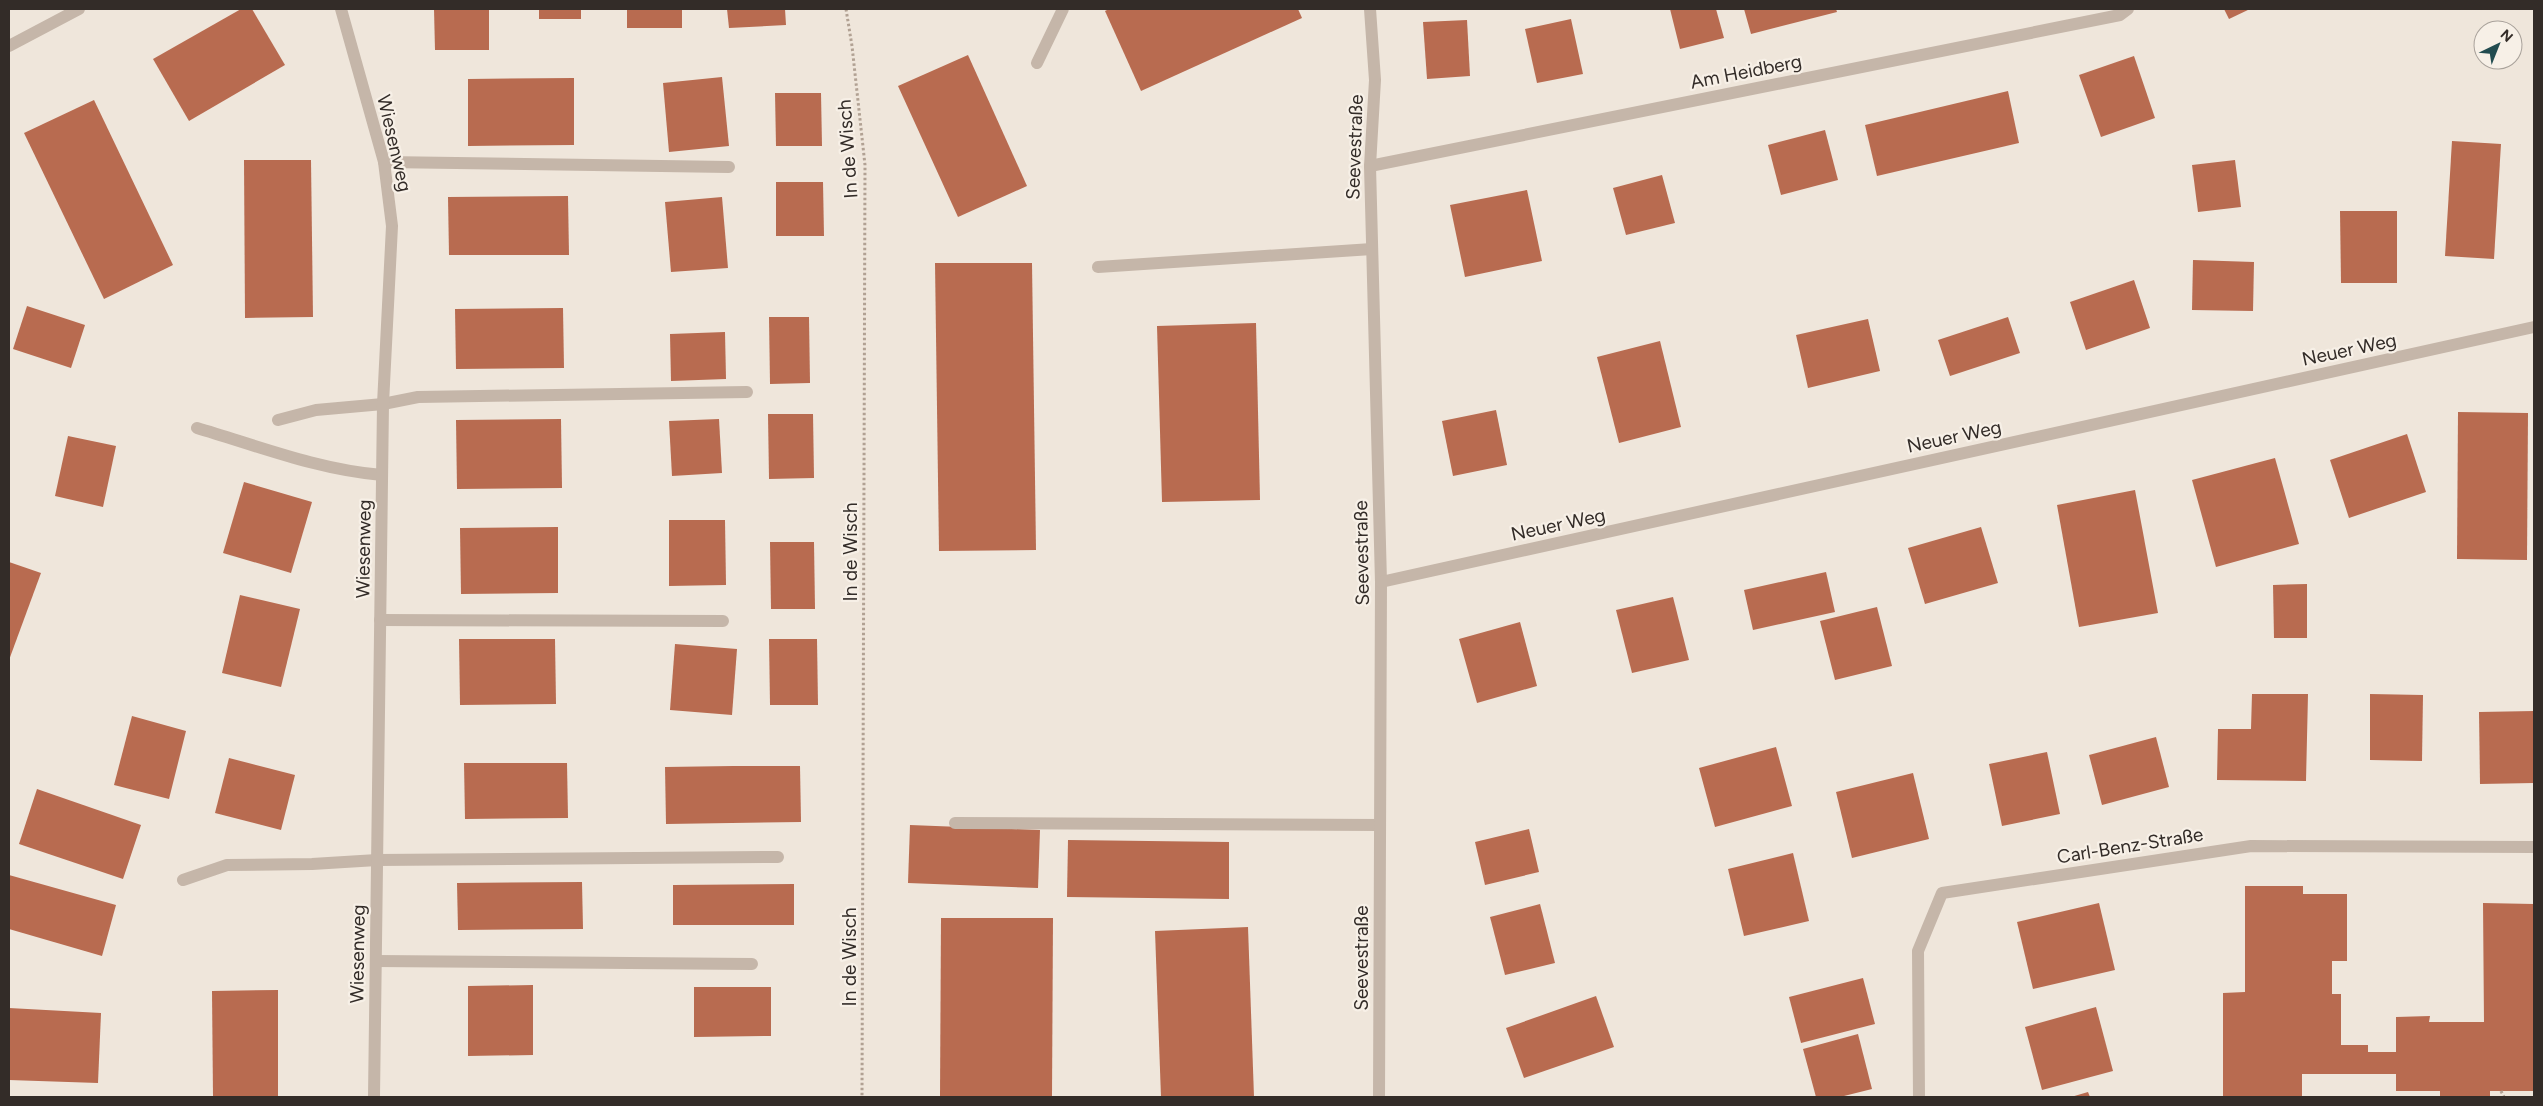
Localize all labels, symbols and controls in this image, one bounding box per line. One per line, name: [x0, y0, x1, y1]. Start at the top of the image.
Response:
north arrow: [2473, 20, 2523, 70]
text: N: [2497, 26, 2516, 46]
street label: Am Heidberg: [1688, 49, 1804, 94]
street label: Wiesenweg: [372, 92, 417, 194]
street label: Seevestraße: [1341, 94, 1368, 200]
street label: In de Wisch: [833, 99, 862, 199]
street label: Neuer Weg: [2300, 328, 2399, 371]
street label: Neuer Weg: [1905, 415, 2004, 458]
street label: Wiesenweg: [351, 499, 376, 599]
street label: Seevestraße: [1349, 500, 1374, 606]
street label: In de Wisch: [839, 502, 862, 602]
street label: Neuer Weg: [1509, 503, 1608, 546]
street label: Carl-Benz-Straße: [2055, 823, 2205, 868]
street label: Wiesenweg: [345, 904, 370, 1004]
street label: Seevestraße: [1350, 905, 1373, 1011]
street label: In de Wisch: [838, 907, 861, 1007]

